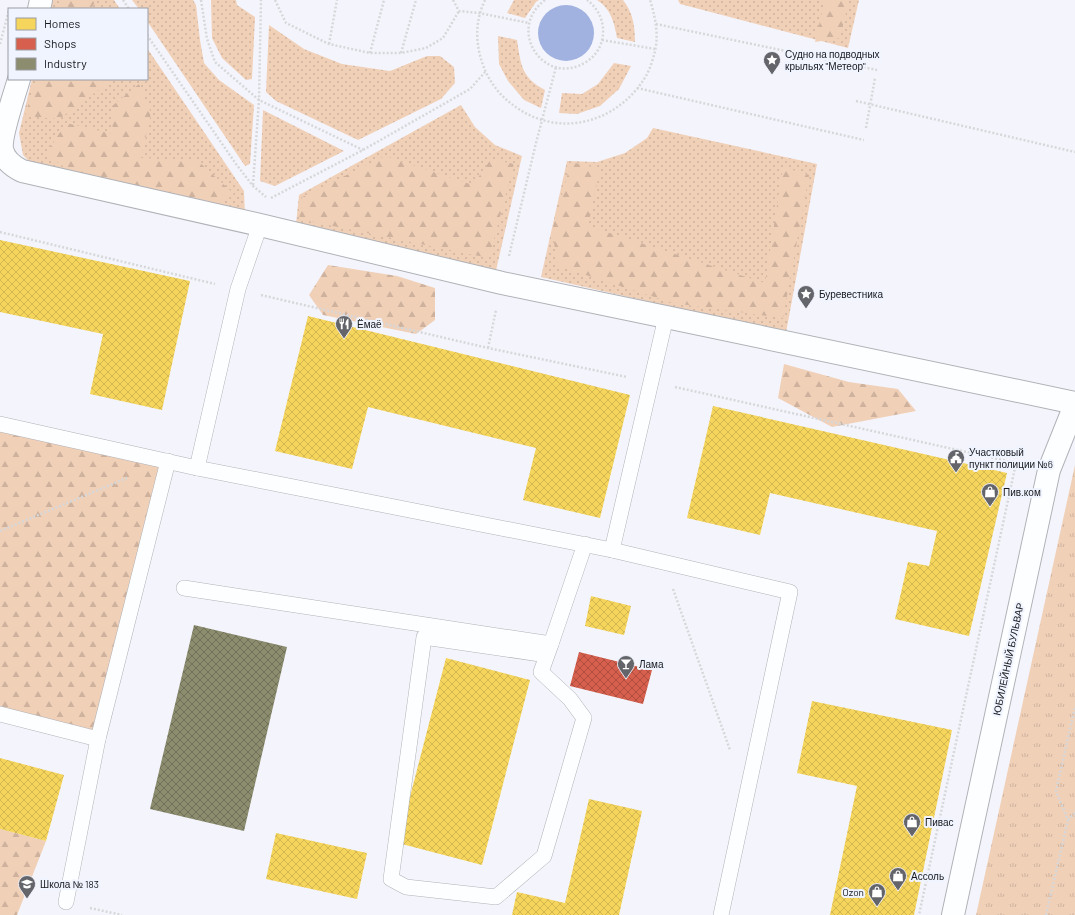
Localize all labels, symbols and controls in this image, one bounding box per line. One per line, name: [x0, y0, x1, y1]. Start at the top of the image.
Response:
legend: [8, 8, 148, 80]
text: Homes: [44, 16, 81, 30]
text: Shops: [44, 36, 77, 50]
place label: Судно на подводных крыльях "Метеор": [785, 48, 880, 72]
place icon: Судно на подводных крыльях "Метеор": [762, 50, 782, 75]
text: Industry: [44, 56, 87, 70]
place icon: Буревестника: [796, 284, 816, 309]
place label: Буревестника: [819, 288, 883, 300]
restaurant icon: Ёмаё: [334, 314, 354, 339]
place label: Ёмаё: [357, 318, 382, 330]
place label: Участковый пункт полиции №6: [969, 446, 1053, 470]
public building icon: Участковый пункт полиции №6: [946, 448, 966, 473]
shop icon: Пив.ком: [980, 482, 1000, 507]
place label: Пив.ком: [1003, 486, 1041, 498]
street label: ЮБИЛЕЙНЫЙ БУЛЬВАР: [990, 601, 1026, 716]
bar icon: Лама: [616, 654, 636, 679]
place label: Лама: [639, 658, 664, 670]
shop icon: Пивас: [902, 812, 922, 837]
place label: Пивас: [925, 816, 954, 828]
shop icon: Ассоль: [888, 866, 908, 891]
place label: Ассоль: [911, 870, 944, 882]
school or university icon: Школа № 183: [17, 874, 37, 899]
place label: Школа № 183: [40, 878, 99, 890]
shop icon: Ozon: [867, 882, 887, 907]
place label: Ozon: [842, 886, 864, 898]

